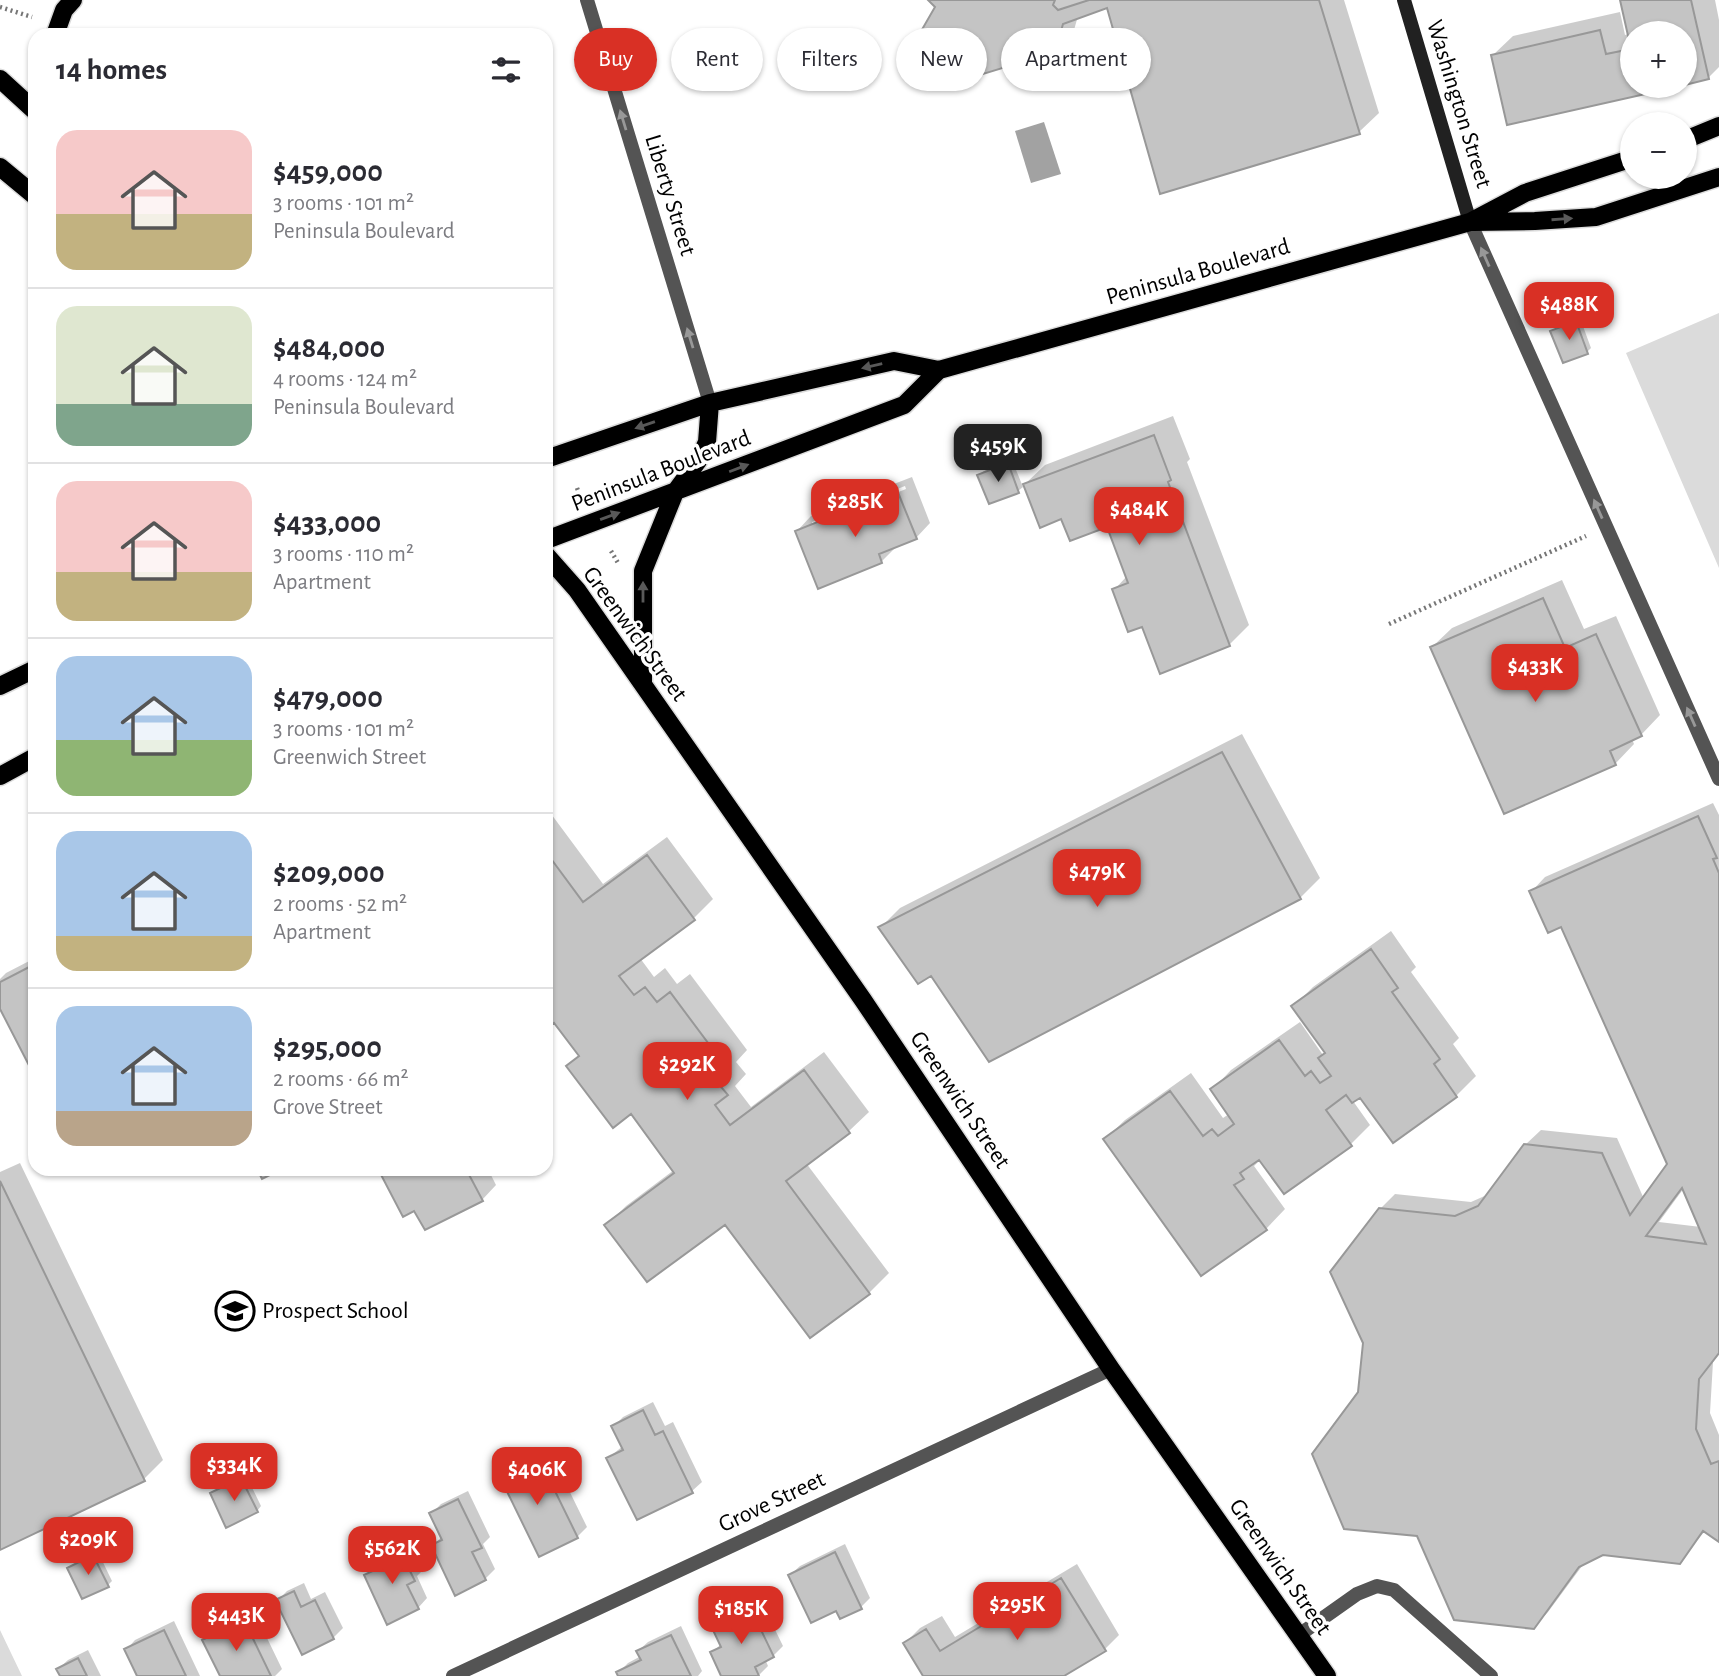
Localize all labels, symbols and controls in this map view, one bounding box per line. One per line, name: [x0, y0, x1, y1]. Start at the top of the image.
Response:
street label: Washington Street: [1422, 17, 1496, 191]
map controls: [1620, 21, 1697, 189]
button: +: [1620, 21, 1697, 98]
chip: Buy: [574, 28, 657, 91]
chip: Rent: [671, 28, 763, 91]
chip: Filters: [777, 28, 882, 91]
chip: New: [896, 28, 987, 91]
chip: Apartment: [1001, 28, 1151, 91]
icon: filters: [487, 51, 525, 89]
text: 14 homes: [56, 55, 167, 85]
one-way arrow: [618, 109, 628, 130]
button: −: [1620, 112, 1697, 189]
street label: Liberty Street: [640, 132, 700, 259]
text: $459,000: [273, 157, 383, 187]
icon: home: [112, 158, 196, 242]
text: 3 rooms · 101 m²: [273, 192, 414, 215]
one-way arrow: [1552, 213, 1574, 224]
text: Peninsula Boulevard: [273, 220, 455, 243]
street label: Peninsula Boulevard: [1104, 234, 1292, 310]
one-way arrow: [1479, 247, 1491, 267]
pin: $488K: [1520, 282, 1618, 342]
text: $488K: [1540, 293, 1598, 316]
one-way arrow: [684, 327, 694, 348]
text: $484,000: [273, 333, 385, 363]
icon: home: [112, 334, 196, 418]
one-way arrow: [861, 361, 883, 372]
text: 4 rooms · 124 m²: [273, 368, 417, 391]
text: Peninsula Boulevard: [273, 396, 455, 419]
one-way arrow: [634, 420, 655, 431]
pin: $459K: [949, 424, 1047, 484]
street label: Peninsula Boulevard: [568, 426, 754, 516]
text: $459K: [970, 435, 1026, 458]
one-way arrow: [729, 462, 750, 473]
pin: $285K: [806, 480, 904, 539]
pin: $484K: [1090, 488, 1188, 547]
text: $285K: [827, 490, 883, 513]
text: $484K: [1110, 498, 1168, 521]
one-way arrow: [1592, 499, 1604, 519]
text: $433,000: [273, 508, 381, 538]
icon: home: [112, 509, 196, 593]
one-way arrow: [600, 511, 621, 522]
text: 3 rooms · 110 m²: [273, 543, 414, 566]
street label: Greenwich Street: [578, 562, 692, 706]
text: Apartment: [273, 571, 371, 594]
one-way arrow: [637, 581, 649, 603]
pin: $433K: [1486, 644, 1584, 704]
text: $433K: [1507, 655, 1563, 678]
text: $479,000: [273, 683, 383, 713]
icon: home: [112, 684, 196, 768]
one-way arrow: [1685, 707, 1697, 727]
text: 3 rooms · 101 m²: [273, 718, 414, 741]
text: Greenwich Street: [273, 746, 426, 769]
pin: $479K: [1048, 850, 1146, 909]
text: $209,000: [273, 858, 385, 888]
icon: home: [112, 859, 196, 943]
text: $479K: [1069, 860, 1125, 883]
text: 2 rooms · 52 m²: [273, 893, 407, 916]
text: Apartment: [273, 921, 371, 944]
street label: Greenwich Street: [905, 1027, 1015, 1173]
text: $295,000: [273, 1033, 382, 1063]
icon: home: [112, 1034, 196, 1118]
pin: $292K: [638, 1042, 736, 1102]
text: $292K: [659, 1053, 715, 1076]
text: 2 rooms · 66 m²: [273, 1068, 409, 1091]
text: Grove Street: [273, 1096, 383, 1119]
school or university icon: Prospect School: [214, 1290, 256, 1332]
place label: Prospect School: [262, 1299, 409, 1323]
pin: $334K: [185, 1444, 283, 1503]
pin: $406K: [488, 1448, 586, 1507]
text: $334K: [206, 1454, 262, 1477]
text: $406K: [508, 1458, 566, 1481]
street label: Grove Street: [715, 1467, 829, 1537]
street label: Greenwich Street: [1224, 1495, 1336, 1640]
pin: $209K: [39, 1518, 137, 1577]
pin: $562K: [343, 1526, 441, 1586]
text: $209K: [59, 1528, 117, 1551]
text: $562K: [364, 1537, 420, 1560]
pin: $295K: [968, 1582, 1066, 1642]
pin: $185K: [692, 1586, 790, 1646]
text: $295K: [989, 1593, 1045, 1616]
pin: $443K: [187, 1594, 285, 1653]
text: $185K: [714, 1597, 768, 1620]
text: $443K: [208, 1604, 264, 1627]

